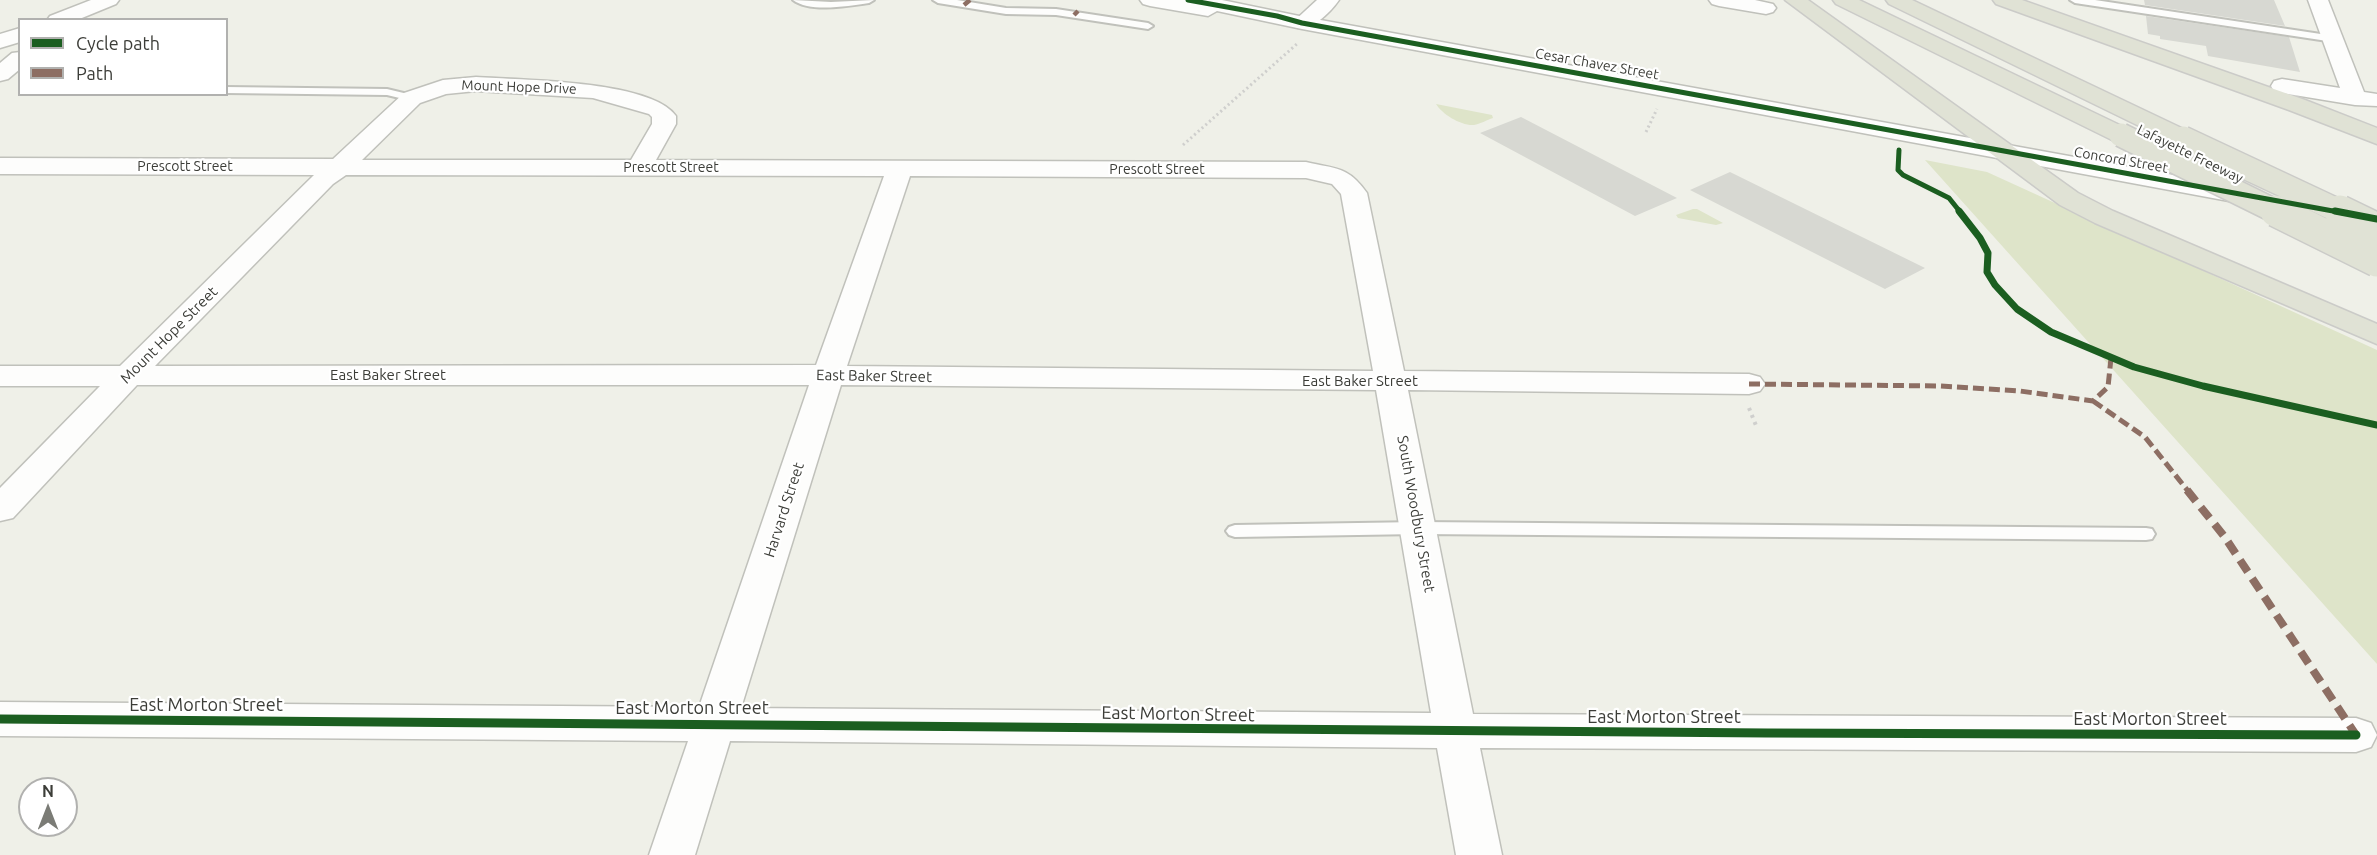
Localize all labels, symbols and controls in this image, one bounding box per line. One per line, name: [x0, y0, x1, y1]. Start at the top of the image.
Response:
legend: [18, 18, 228, 96]
text: Cycle path: [76, 33, 160, 53]
street label: Cesar Chavez Street: [1534, 45, 1660, 83]
text: Path: [76, 63, 113, 83]
street label: Mount Hope Drive: [461, 77, 577, 97]
street label: Lafayette Freeway: [2134, 121, 2246, 187]
street label: Concord Street: [2073, 143, 2169, 177]
street label: Prescott Street: [137, 158, 233, 174]
street label: Prescott Street: [623, 159, 719, 175]
street label: Prescott Street: [1109, 161, 1205, 177]
street label: Mount Hope Street: [117, 283, 221, 387]
street label: East Baker Street: [330, 366, 446, 384]
street label: East Baker Street: [816, 366, 932, 386]
street label: East Baker Street: [1302, 372, 1418, 390]
street label: South Woodbury Street: [1393, 434, 1439, 594]
street label: Harvard Street: [760, 460, 808, 560]
street label: East Morton Street: [129, 694, 283, 716]
street label: East Morton Street: [615, 697, 769, 719]
street label: East Morton Street: [1101, 702, 1255, 726]
street label: East Morton Street: [1587, 706, 1741, 728]
street label: East Morton Street: [2073, 708, 2227, 730]
north arrow: [18, 777, 78, 837]
text: N: [42, 782, 54, 800]

